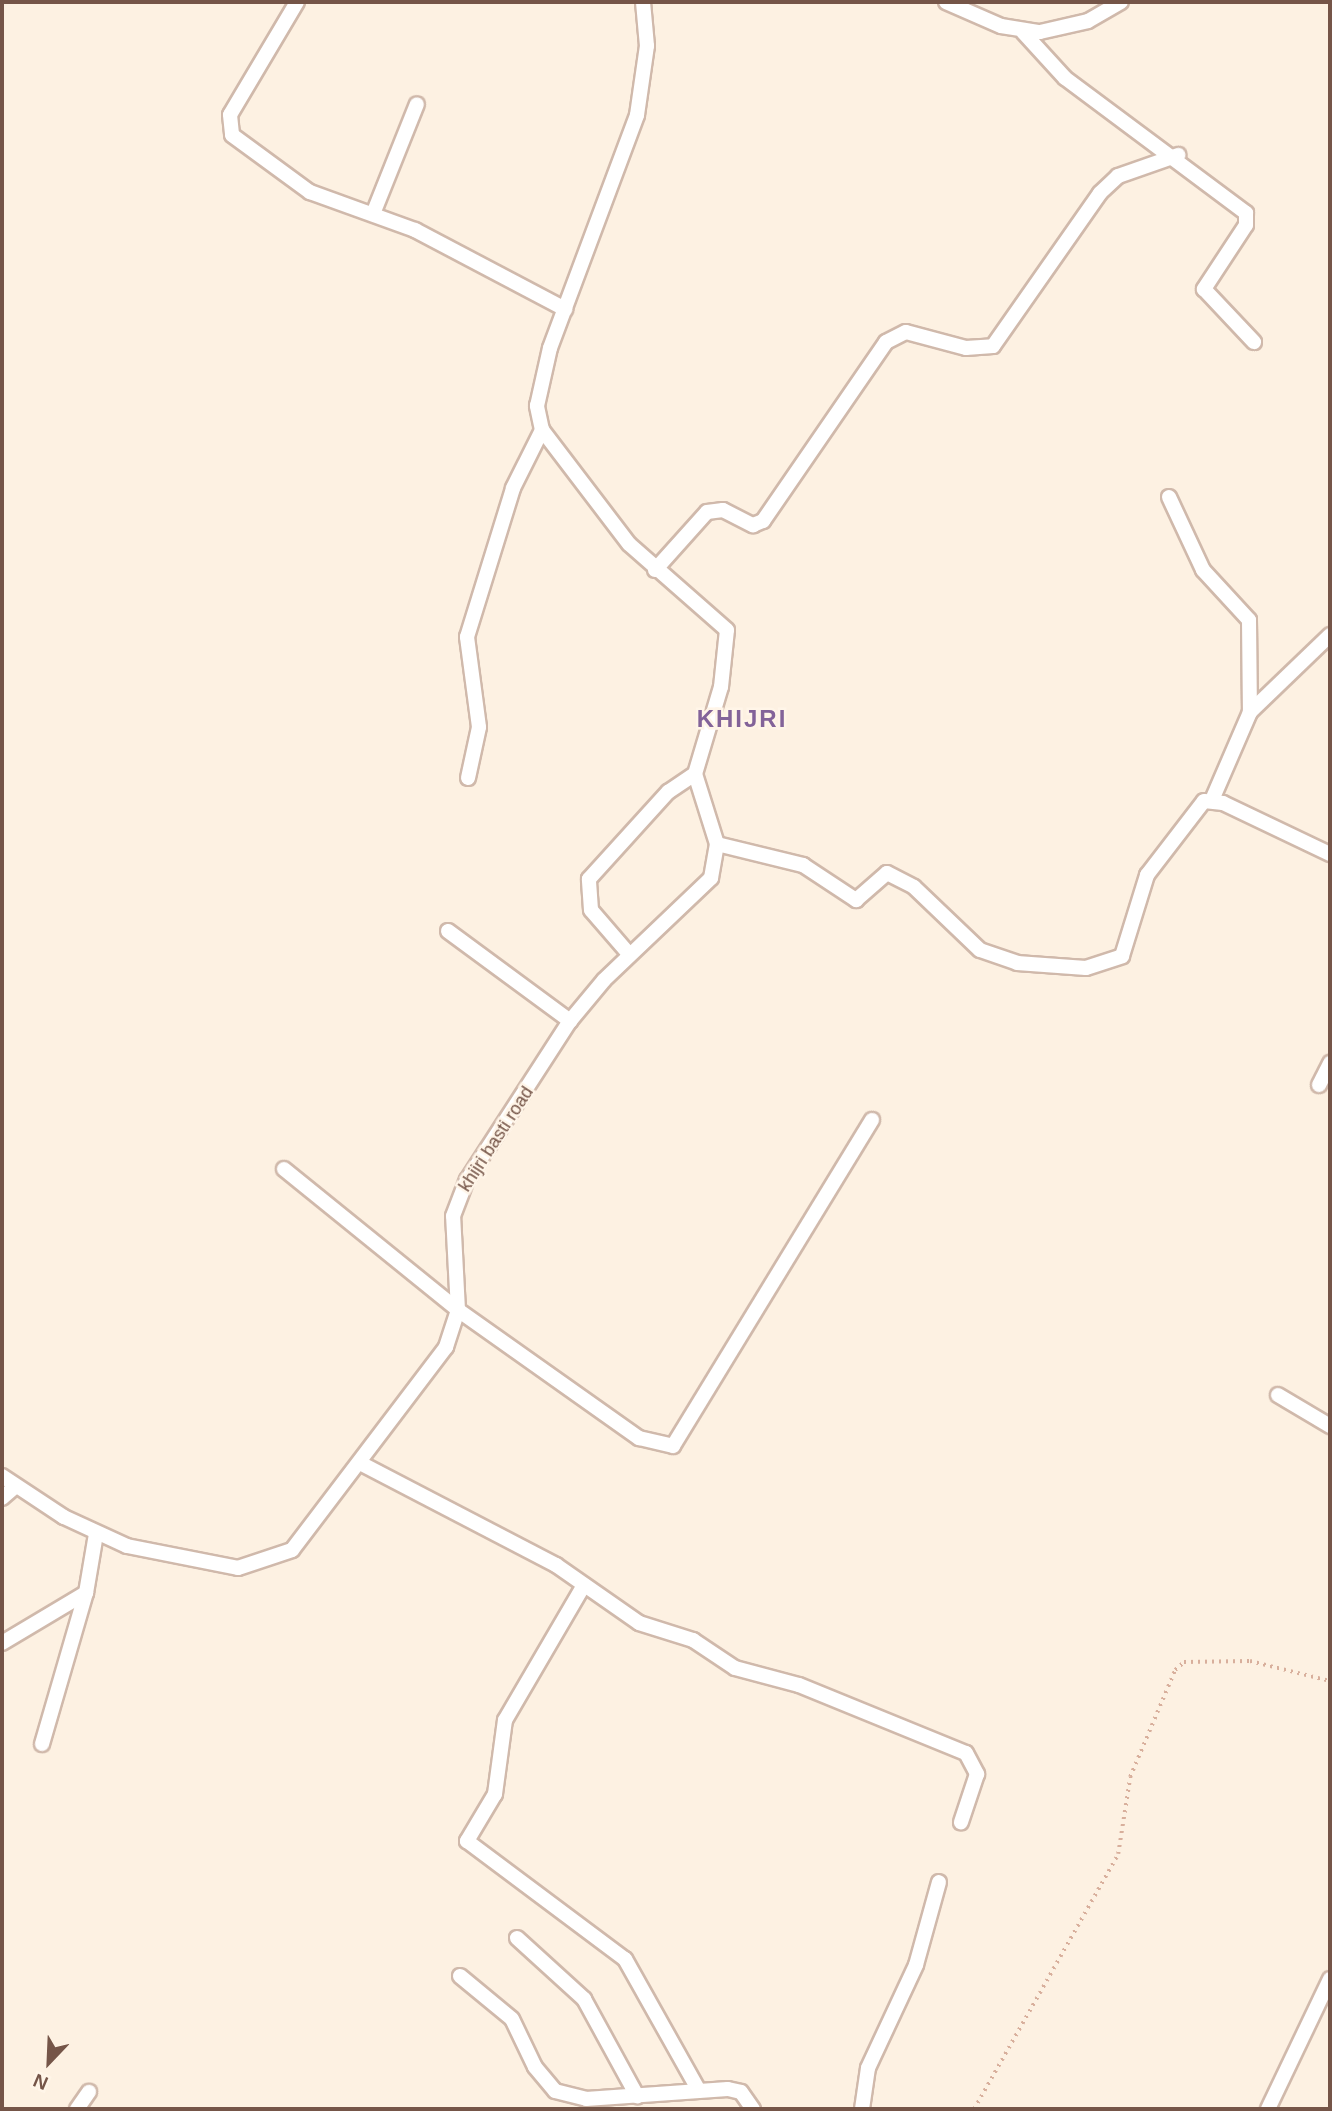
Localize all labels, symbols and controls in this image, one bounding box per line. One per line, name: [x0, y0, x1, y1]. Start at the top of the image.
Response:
district label: KHIJRI: [697, 705, 787, 733]
street label: khijri basti road: [454, 1082, 538, 1196]
north arrow: [14, 2027, 84, 2097]
text: N: [30, 2069, 51, 2094]

